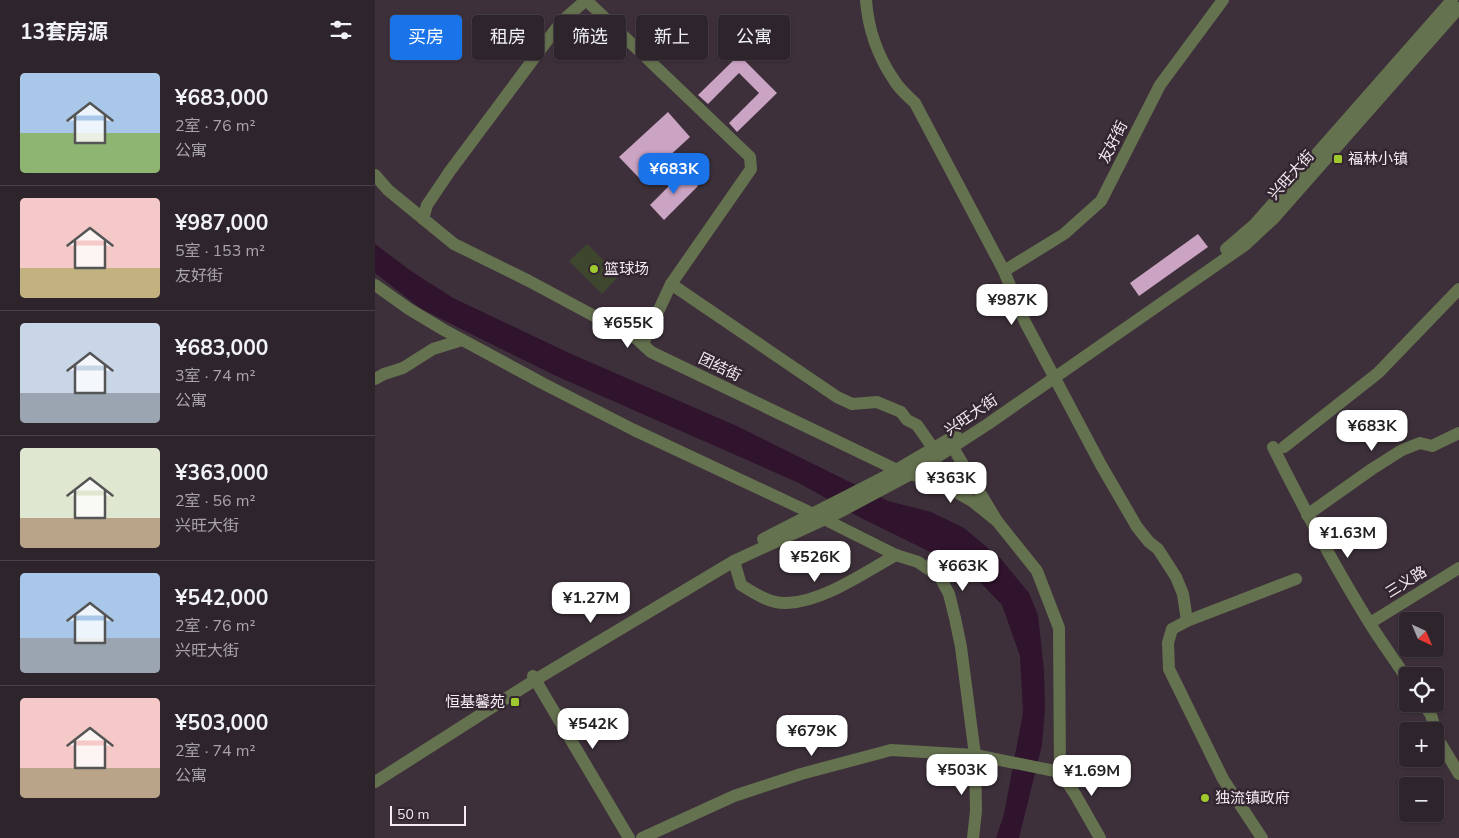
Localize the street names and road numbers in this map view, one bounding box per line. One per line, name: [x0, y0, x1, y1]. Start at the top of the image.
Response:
street label: 友好街: [1094, 117, 1132, 167]
street label: 兴旺大街: [1263, 146, 1319, 204]
street label: 团结街: [695, 348, 745, 386]
street label: 兴旺大街: [941, 390, 1001, 440]
street label: 三义路: [1382, 562, 1430, 602]

